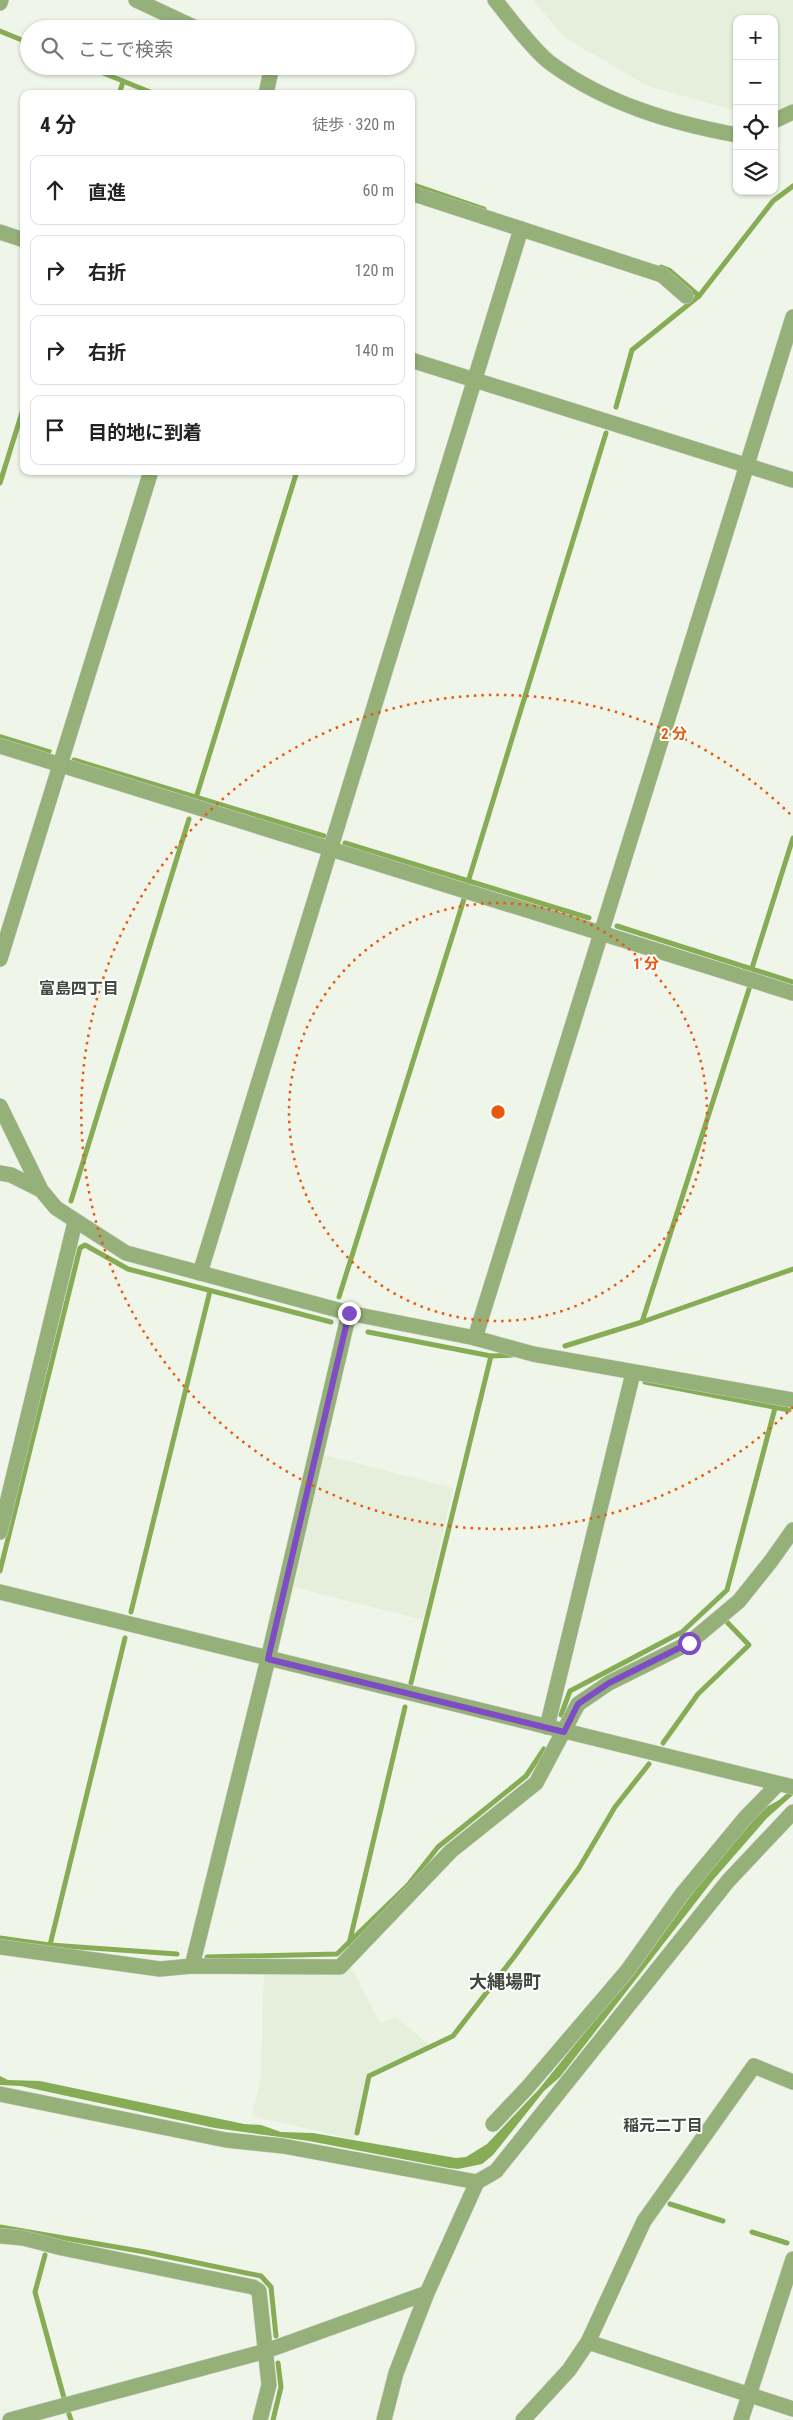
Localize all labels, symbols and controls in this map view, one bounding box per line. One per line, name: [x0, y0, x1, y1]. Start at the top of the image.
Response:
map controls: [733, 15, 778, 195]
button: +: [733, 15, 778, 60]
search box: [20, 20, 415, 75]
icon: search: [38, 34, 66, 62]
text: ここで検索: [78, 38, 173, 61]
button: −: [733, 60, 778, 105]
button: locate: [733, 105, 778, 150]
text: 4 分: [40, 113, 76, 137]
text: 徒歩 · 320 m: [312, 115, 395, 134]
button: layers: [733, 150, 778, 195]
icon: ahead: [41, 176, 69, 204]
text: 直進: [88, 181, 126, 204]
text: 60 m: [362, 181, 394, 200]
icon: right: [41, 256, 69, 284]
text: 右折: [88, 261, 126, 284]
text: 120 m: [355, 261, 394, 280]
icon: right: [41, 336, 69, 364]
text: 右折: [88, 341, 126, 364]
text: 140 m: [355, 341, 394, 360]
icon: arrive: [41, 416, 69, 444]
text: 目的地に到着: [88, 421, 202, 444]
text: 2 分: [661, 725, 687, 743]
text: 1 分: [633, 955, 659, 973]
district label: 富島四丁目: [39, 979, 119, 998]
centre of rings: [489, 1103, 507, 1121]
route end: [338, 1302, 361, 1325]
route start: [678, 1632, 701, 1655]
district label: 大縄場町: [469, 1971, 541, 1992]
district label: 稲元二丁目: [623, 2116, 703, 2135]

